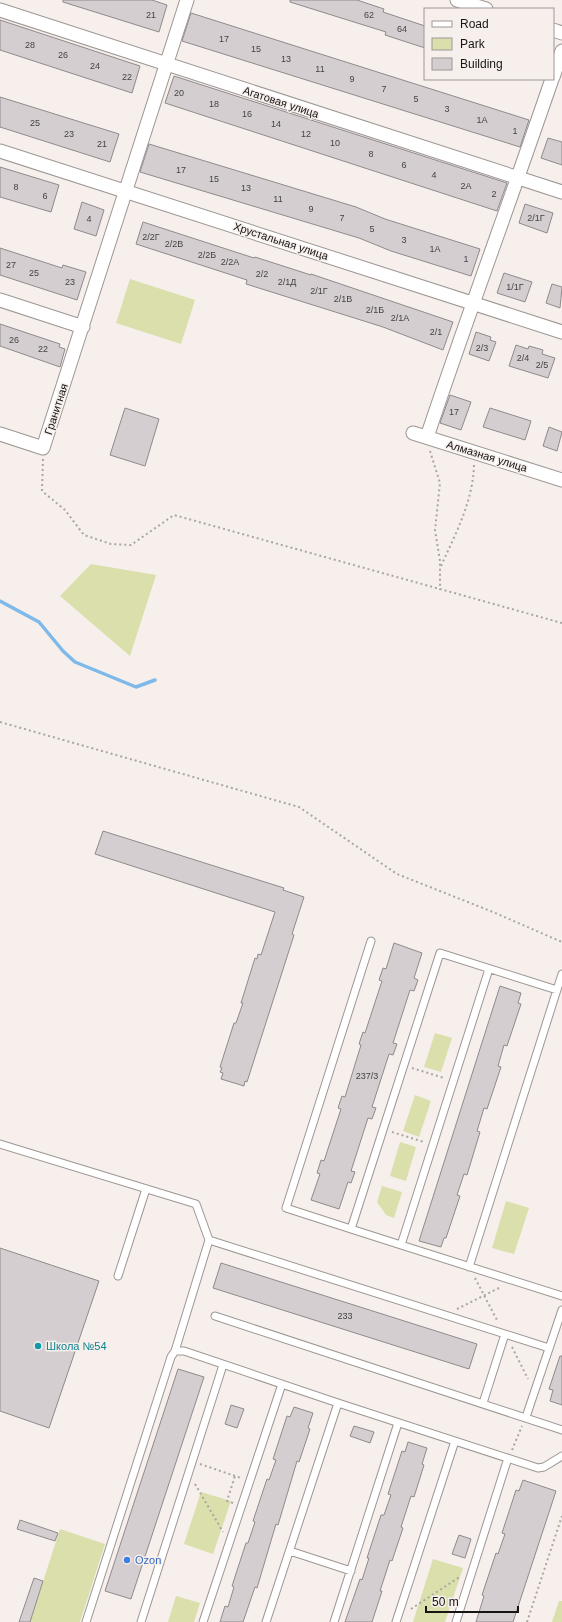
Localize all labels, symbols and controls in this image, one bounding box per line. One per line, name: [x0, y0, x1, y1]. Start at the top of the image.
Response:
legend: [424, 8, 554, 80]
house number: 21: [146, 10, 156, 20]
house number: 62: [364, 10, 374, 20]
text: Road: [460, 17, 489, 31]
house number: 64: [397, 24, 407, 34]
house number: 17: [219, 34, 229, 44]
text: Park: [460, 37, 486, 51]
house number: 28: [25, 40, 35, 50]
house number: 15: [251, 44, 261, 54]
house number: 26: [58, 50, 68, 60]
house number: 13: [281, 54, 291, 64]
text: Building: [460, 57, 503, 71]
house number: 24: [90, 61, 100, 71]
house number: 11: [315, 64, 325, 74]
house number: 22: [122, 72, 132, 82]
house number: 9: [349, 74, 355, 84]
street label: Агатовая улица: [242, 84, 321, 120]
house number: 7: [381, 84, 387, 94]
house number: 20: [174, 88, 184, 98]
house number: 5: [413, 94, 419, 104]
house number: 18: [209, 99, 219, 109]
house number: 3: [444, 104, 450, 114]
house number: 16: [242, 109, 252, 119]
house number: 1А: [476, 115, 488, 125]
house number: 25: [30, 118, 40, 128]
house number: 14: [271, 119, 281, 129]
house number: 1: [512, 126, 518, 136]
house number: 23: [64, 129, 74, 139]
house number: 12: [301, 129, 311, 139]
house number: 10: [330, 138, 340, 148]
house number: 21: [97, 139, 107, 149]
house number: 8: [368, 149, 374, 159]
house number: 6: [401, 160, 407, 170]
house number: 17: [176, 165, 186, 175]
house number: 4: [431, 170, 437, 180]
house number: 15: [209, 174, 219, 184]
house number: 2А: [460, 181, 472, 191]
house number: 8: [13, 182, 19, 192]
house number: 13: [241, 183, 251, 193]
house number: 2: [491, 189, 497, 199]
house number: 6: [42, 191, 48, 201]
house number: 11: [273, 194, 283, 204]
house number: 9: [308, 204, 314, 214]
house number: 7: [339, 213, 345, 223]
house number: 2/1Г: [527, 213, 545, 223]
house number: 4: [86, 214, 92, 224]
street label: Хрустальная улица: [232, 220, 331, 262]
house number: 5: [369, 224, 375, 234]
house number: 2/2Г: [142, 232, 160, 242]
house number: 3: [401, 235, 407, 245]
house number: 2/2В: [165, 239, 183, 249]
house number: 1А: [429, 244, 441, 254]
house number: 2/2Б: [198, 250, 216, 260]
house number: 1: [463, 254, 469, 264]
house number: 2/2А: [221, 257, 239, 267]
house number: 27: [6, 260, 16, 270]
house number: 25: [29, 268, 39, 278]
house number: 2/2: [256, 269, 268, 279]
house number: 23: [65, 277, 75, 287]
house number: 2/1Д: [278, 277, 296, 287]
house number: 1/1Г: [506, 282, 524, 292]
house number: 2/1Г: [310, 286, 328, 296]
house number: 2/1В: [334, 294, 352, 304]
house number: 2/1Б: [366, 305, 384, 315]
house number: 2/1А: [391, 313, 409, 323]
house number: 2/1: [430, 327, 442, 337]
house number: 26: [9, 335, 19, 345]
house number: 2/3: [476, 343, 488, 353]
house number: 22: [38, 344, 48, 354]
house number: 2/4: [517, 353, 529, 363]
house number: 2/5: [536, 360, 548, 370]
street label: Гранитная: [42, 382, 70, 436]
house number: 17: [449, 407, 459, 417]
street label: Алмазная улица: [445, 438, 530, 474]
house number: 237/3: [356, 1071, 378, 1081]
house number: 233: [337, 1311, 353, 1321]
place label: Школа №54: [46, 1340, 107, 1352]
marker: Школа №54: [33, 1341, 43, 1351]
place label: Ozon: [135, 1554, 161, 1566]
marker: Ozon: [122, 1555, 132, 1565]
scale bar: [426, 1588, 518, 1614]
text: 50 m: [432, 1595, 459, 1609]

